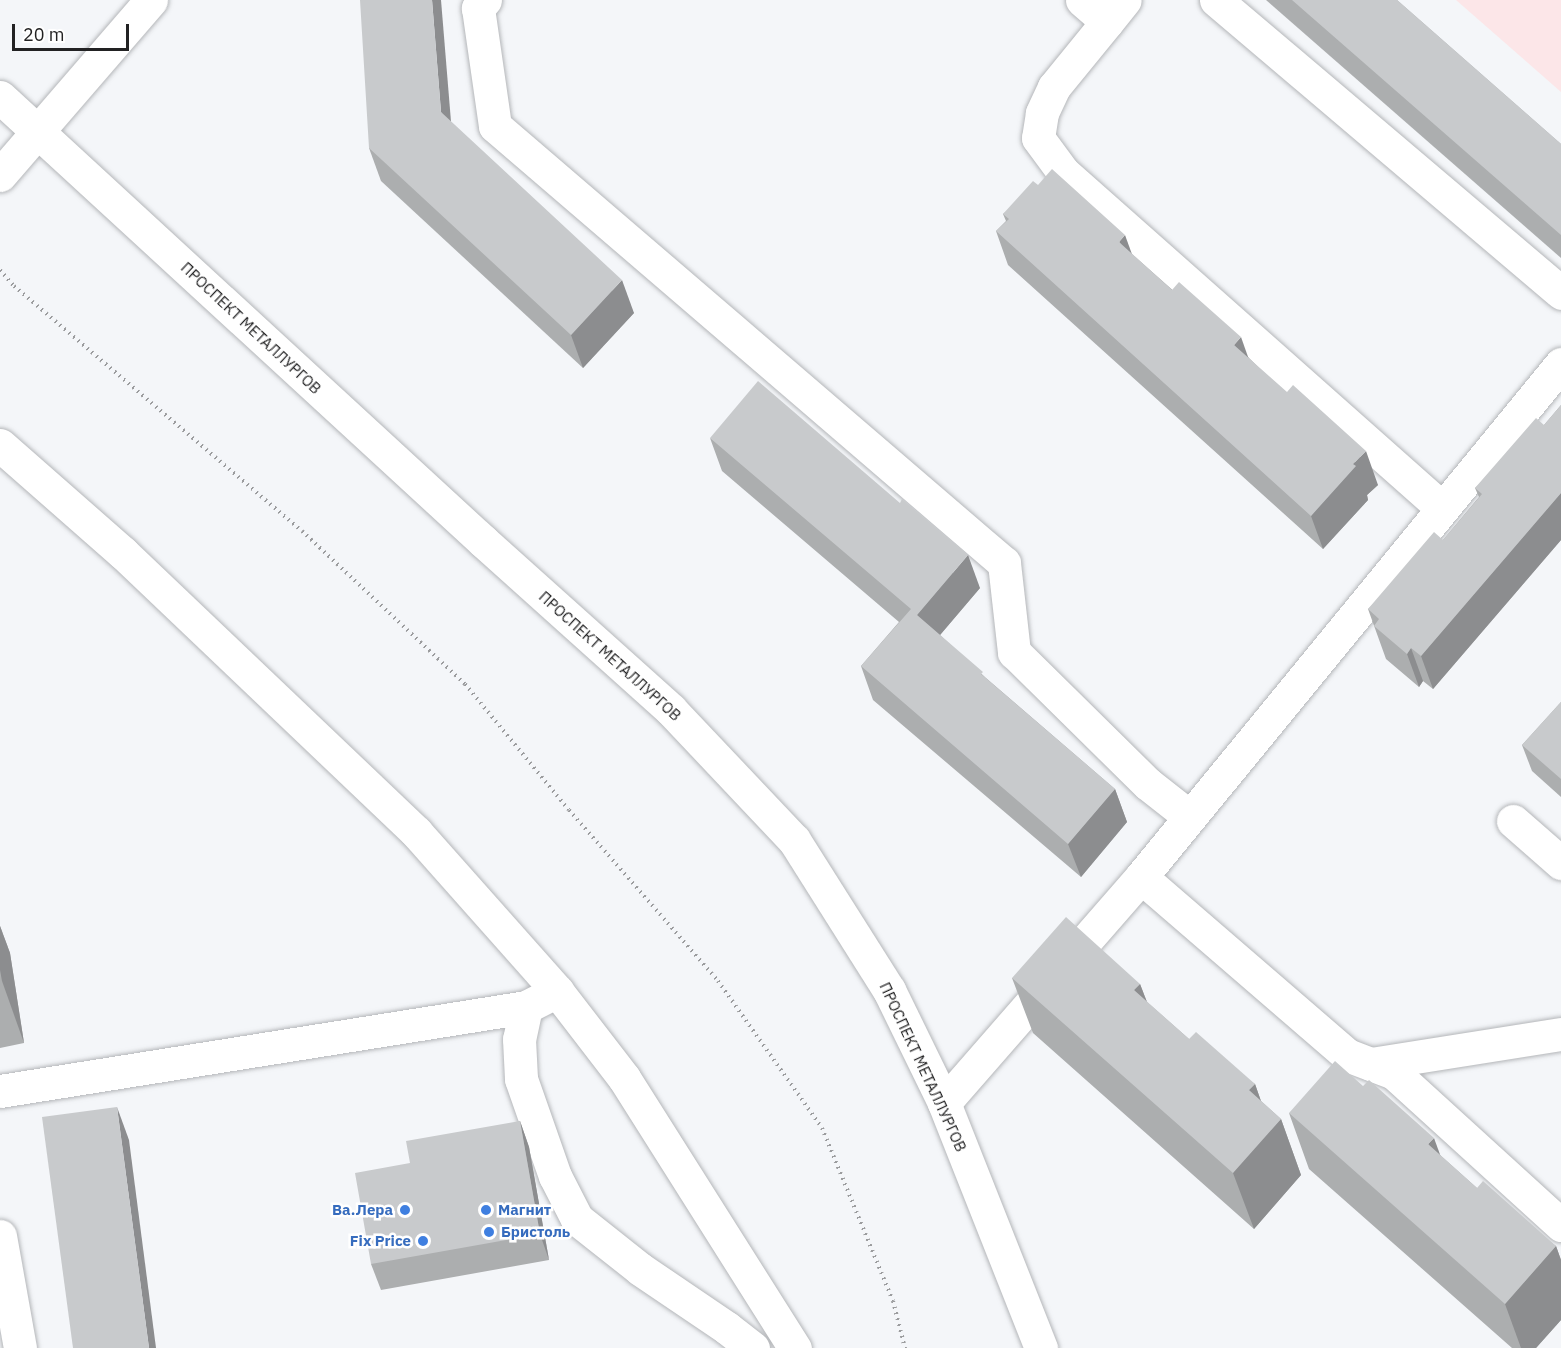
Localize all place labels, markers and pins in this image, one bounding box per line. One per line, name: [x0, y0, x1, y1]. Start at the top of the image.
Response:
place label: Ва.Лера: [332, 1201, 393, 1219]
place label: Магнит: [498, 1201, 551, 1219]
marker: Ва.Лера: [398, 1203, 412, 1217]
marker: Магнит: [479, 1203, 493, 1217]
place label: Бристоль: [501, 1223, 570, 1241]
marker: Бристоль: [482, 1225, 496, 1239]
place label: Fix Price: [350, 1232, 411, 1250]
marker: Fix Price: [416, 1234, 430, 1248]

